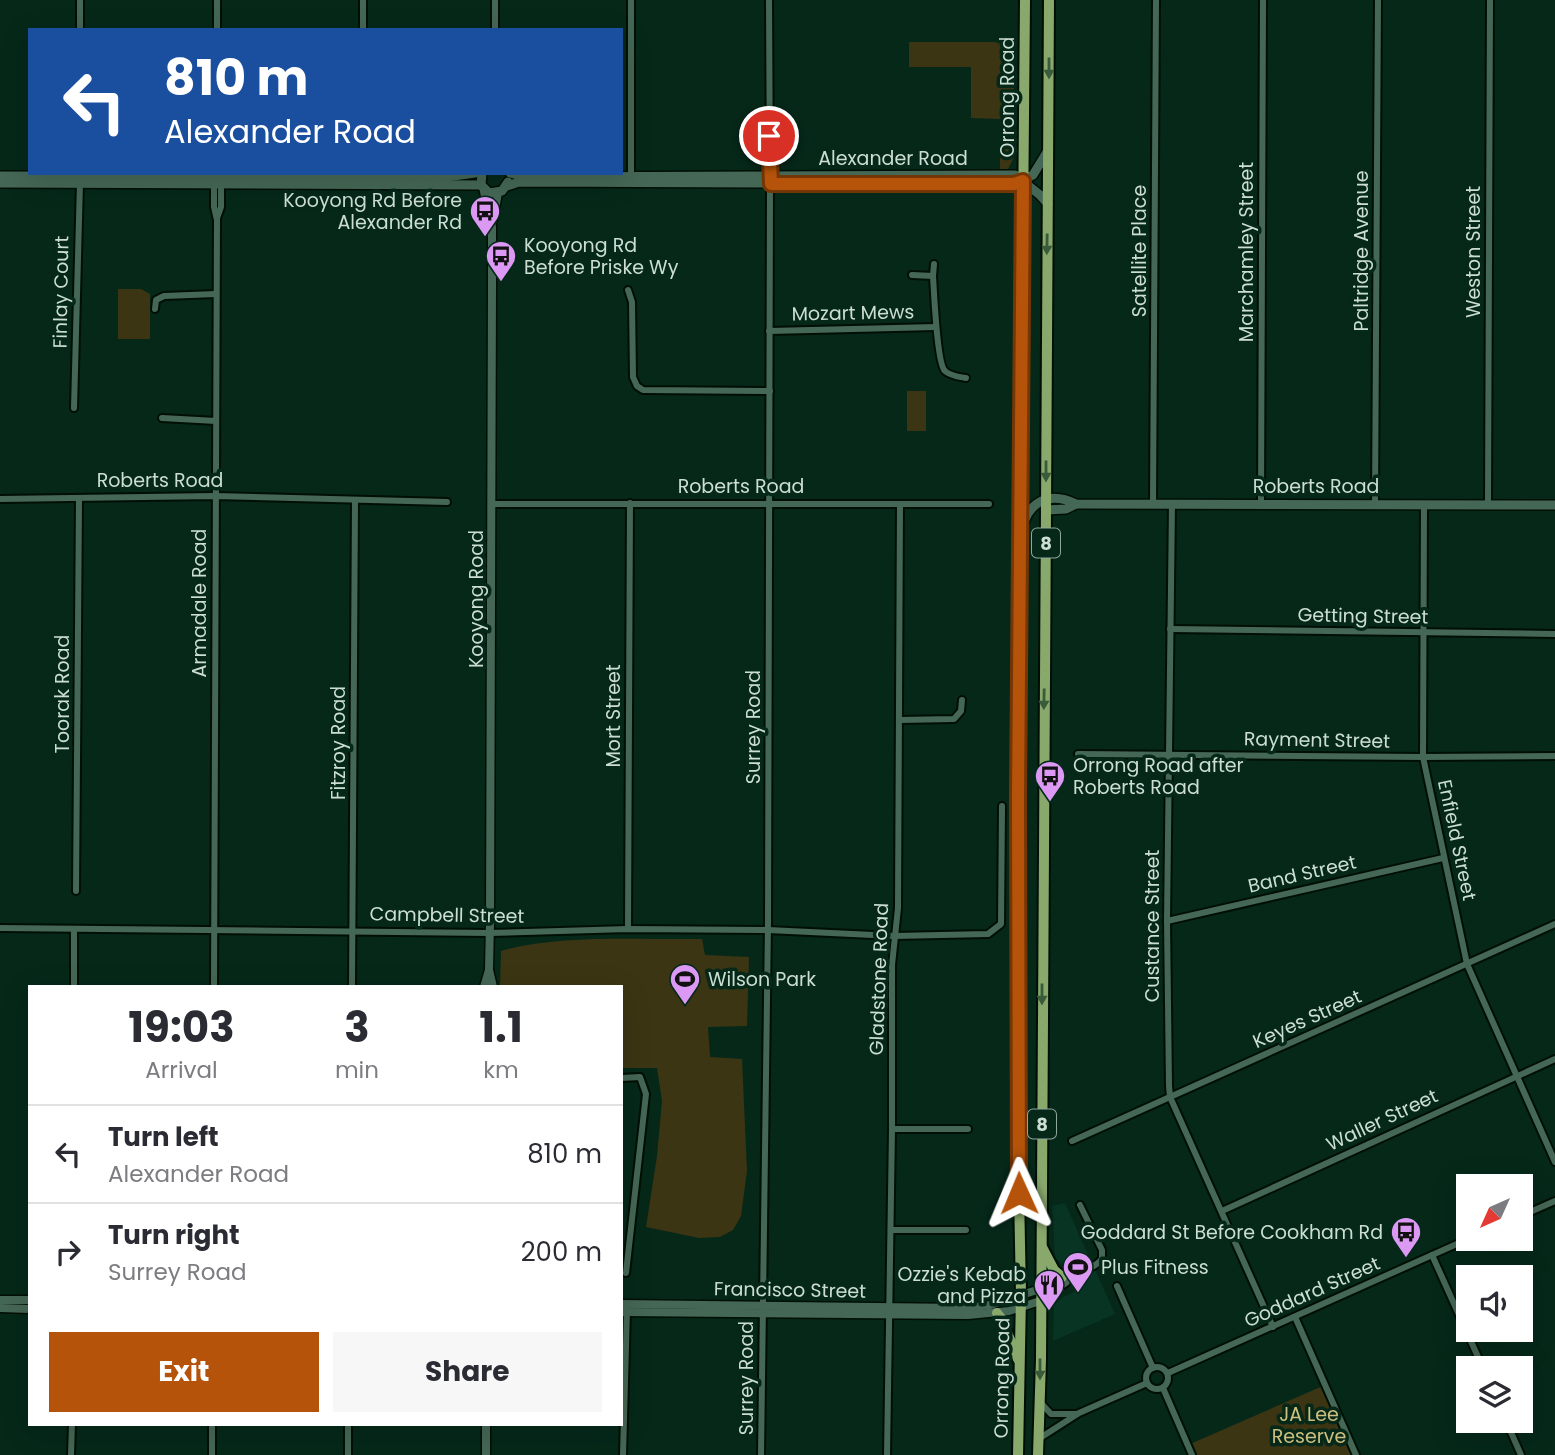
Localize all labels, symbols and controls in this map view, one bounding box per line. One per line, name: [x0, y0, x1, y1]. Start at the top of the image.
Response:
street label: Orrong Road: [994, 37, 1021, 157]
text: 810 m: [164, 44, 308, 112]
icon: left: [49, 56, 140, 147]
one-way arrow: [1043, 57, 1055, 79]
pin: [739, 106, 799, 166]
text: Alexander Road: [164, 109, 416, 154]
icon: arrive: [750, 117, 788, 155]
street label: Alexander Road: [818, 145, 968, 172]
street label: Marchamley Street: [1233, 162, 1260, 342]
street label: Paltridge Avenue: [1348, 170, 1375, 332]
street label: Satellite Place: [1126, 185, 1153, 317]
street label: Weston Street: [1460, 186, 1487, 318]
place label: Kooyong Rd Before Alexander Rd: [283, 187, 462, 236]
bus stop icon: Kooyong Rd Before Alexander Rd: [468, 194, 502, 238]
place label: Kooyong Rd Before Priske Wy: [524, 232, 679, 281]
one-way arrow: [1042, 233, 1053, 255]
street label: Finlay Court: [47, 235, 75, 349]
bus stop icon: Kooyong Rd Before Priske Wy: [484, 239, 518, 283]
street label: Mozart Mews: [791, 298, 915, 328]
one-way arrow: [1040, 460, 1051, 482]
street label: Roberts Road: [97, 467, 223, 494]
street label: Roberts Road: [678, 473, 804, 500]
street label: Roberts Road: [1253, 473, 1379, 500]
road number: 8: [1032, 528, 1060, 558]
street label: Armadale Road: [186, 529, 213, 677]
street label: Kooyong Road: [463, 530, 490, 668]
street label: Getting Street: [1297, 601, 1429, 631]
street label: Toorak Road: [49, 635, 76, 753]
street label: Mort Street: [600, 664, 627, 768]
street label: Surrey Road: [740, 670, 767, 784]
street label: Fitzroy Road: [325, 686, 352, 800]
one-way arrow: [1038, 688, 1050, 710]
street label: Rayment Street: [1244, 725, 1390, 755]
place label: Orrong Road after Roberts Road: [1073, 752, 1244, 801]
bus stop icon: Orrong Road after Roberts Road: [1033, 759, 1067, 803]
street label: Enfield Street: [1431, 777, 1483, 903]
street label: Band Street: [1245, 848, 1359, 900]
street label: Custance Street: [1139, 850, 1166, 1002]
street label: Campbell Street: [369, 900, 525, 930]
street label: Gladstone Road: [863, 902, 895, 1056]
sports icon: Wilson Park: [668, 962, 702, 1006]
place label: Wilson Park: [708, 966, 816, 993]
one-way arrow: [1036, 983, 1048, 1005]
street label: Keyes Street: [1248, 983, 1366, 1055]
text: 19:03: [128, 998, 235, 1057]
text: 3: [344, 998, 370, 1057]
text: 1.1: [479, 998, 523, 1057]
text: Arrival: [145, 1054, 218, 1086]
text: min: [335, 1054, 379, 1086]
text: km: [483, 1054, 519, 1086]
street label: Waller Street: [1322, 1082, 1442, 1158]
road number: 8: [1028, 1110, 1056, 1139]
text: Turn left: [108, 1119, 219, 1155]
icon: left: [49, 1135, 87, 1173]
text: 810 m: [527, 1136, 602, 1172]
position arrow: [982, 1156, 1056, 1230]
text: Alexander Road: [108, 1158, 289, 1190]
north arrow: [1456, 1174, 1533, 1251]
map controls: [1456, 1174, 1533, 1433]
bus stop icon: Goddard St Before Cookham Rd: [1389, 1215, 1423, 1259]
text: Turn right: [108, 1217, 240, 1253]
place label: Goddard St Before Cookham Rd: [1081, 1219, 1383, 1246]
icon: right: [49, 1233, 87, 1271]
text: 200 m: [521, 1234, 602, 1270]
sports icon: Plus Fitness: [1061, 1250, 1095, 1294]
street label: Goddard Street: [1240, 1250, 1384, 1334]
place label: Plus Fitness: [1101, 1254, 1209, 1281]
text: Surrey Road: [108, 1256, 247, 1288]
place label: Ozzie's Kebab and Pizza: [898, 1261, 1026, 1310]
button: sound: [1456, 1265, 1533, 1342]
restaurant icon: Ozzie's Kebab and Pizza: [1032, 1268, 1066, 1312]
street label: Francisco Street: [714, 1275, 866, 1305]
street label: Orrong Road: [987, 1317, 1017, 1439]
street label: Surrey Road: [733, 1321, 760, 1435]
button: Exit: [49, 1332, 319, 1412]
button: Share: [333, 1332, 602, 1412]
button: layers: [1456, 1356, 1533, 1433]
one-way arrow: [1034, 1358, 1046, 1380]
park label: JA Lee Reserve: [1272, 1401, 1346, 1450]

